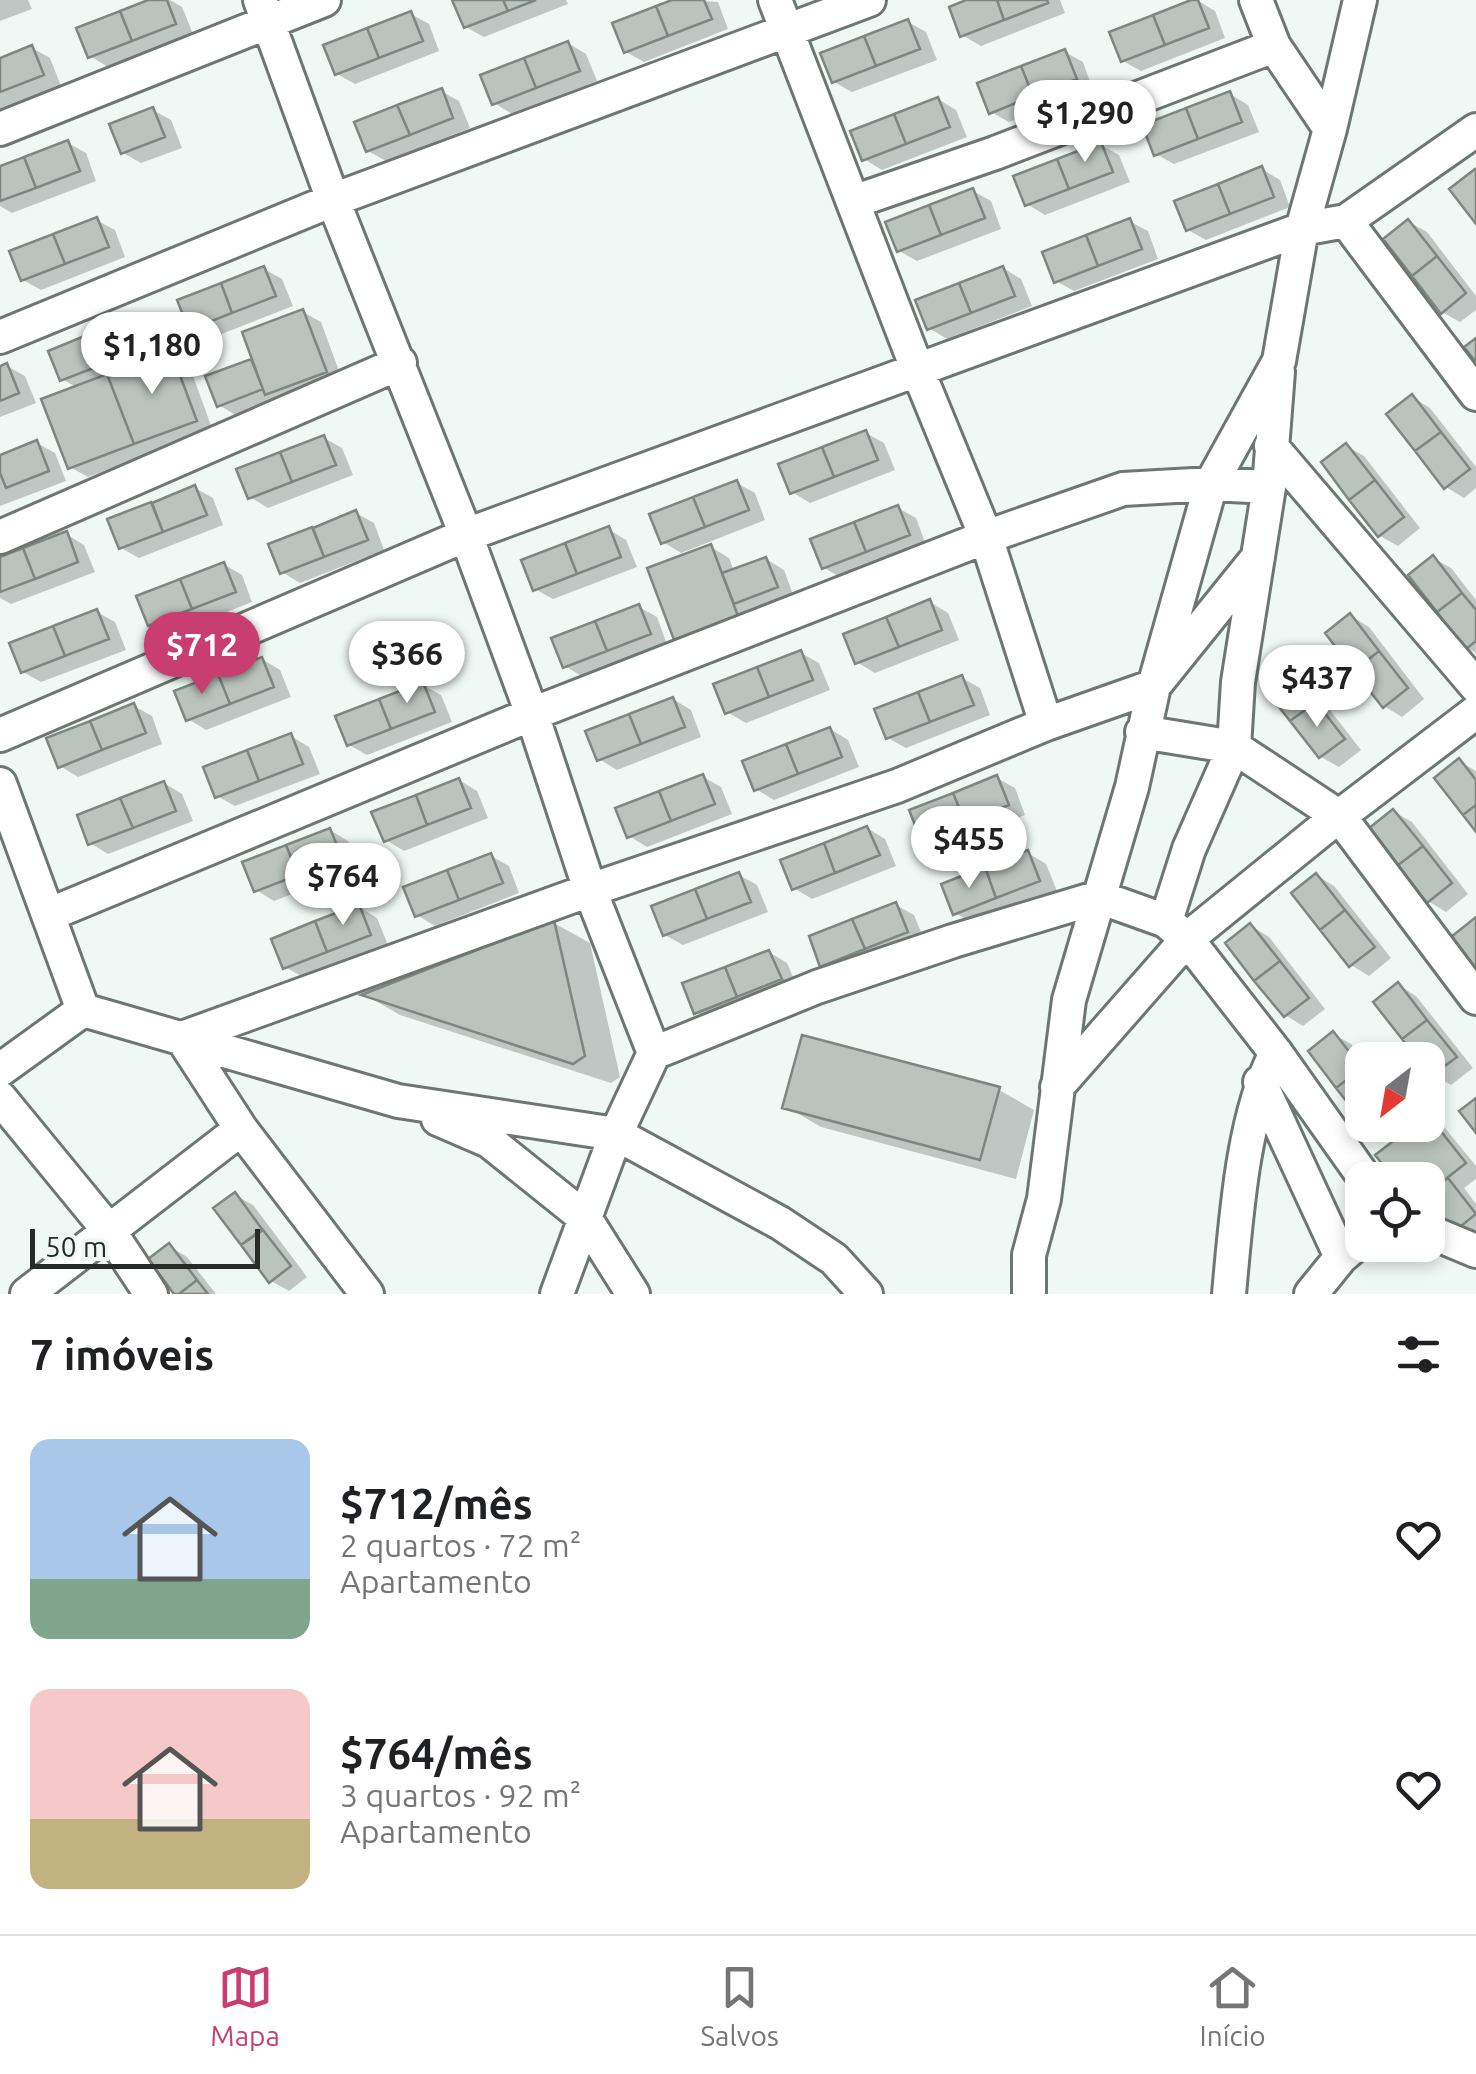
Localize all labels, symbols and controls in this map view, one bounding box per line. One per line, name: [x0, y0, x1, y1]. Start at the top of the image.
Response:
pin: $1,290: [1004, 80, 1166, 165]
text: $1,290: [1036, 94, 1134, 130]
pin: $1,180: [71, 312, 233, 397]
text: $1,180: [103, 326, 201, 362]
pin: $712: [143, 612, 261, 697]
pin: $366: [348, 621, 466, 706]
text: $712: [166, 626, 238, 662]
text: $366: [371, 635, 443, 671]
pin: $437: [1258, 645, 1376, 730]
text: $437: [1281, 659, 1353, 695]
pin: $455: [910, 806, 1028, 891]
text: $455: [933, 820, 1005, 856]
pin: $764: [284, 843, 402, 928]
text: $764: [307, 857, 379, 893]
north arrow: [1345, 1042, 1445, 1142]
map controls: [1345, 1042, 1445, 1262]
button: locate: [1345, 1162, 1445, 1262]
scale bar: [30, 1224, 260, 1268]
text: 50 m: [45, 1231, 107, 1262]
icon: filters: [1391, 1327, 1446, 1382]
text: 7 imóveis: [30, 1331, 214, 1378]
icon: home: [110, 1479, 230, 1599]
text: $712/mês: [340, 1480, 533, 1527]
icon: heart: [1391, 1512, 1446, 1567]
text: 2 quartos · 72 m²: [340, 1527, 581, 1563]
text: Apartamento: [340, 1563, 532, 1599]
icon: home: [110, 1729, 230, 1849]
text: $764/mês: [340, 1730, 533, 1777]
icon: heart: [1391, 1762, 1446, 1817]
text: 3 quartos · 92 m²: [340, 1777, 581, 1813]
text: Apartamento: [340, 1813, 532, 1849]
tab: Mapa: [210, 1960, 280, 2051]
tab: Salvos: [700, 1960, 779, 2051]
tab: Início: [1200, 1960, 1266, 2051]

